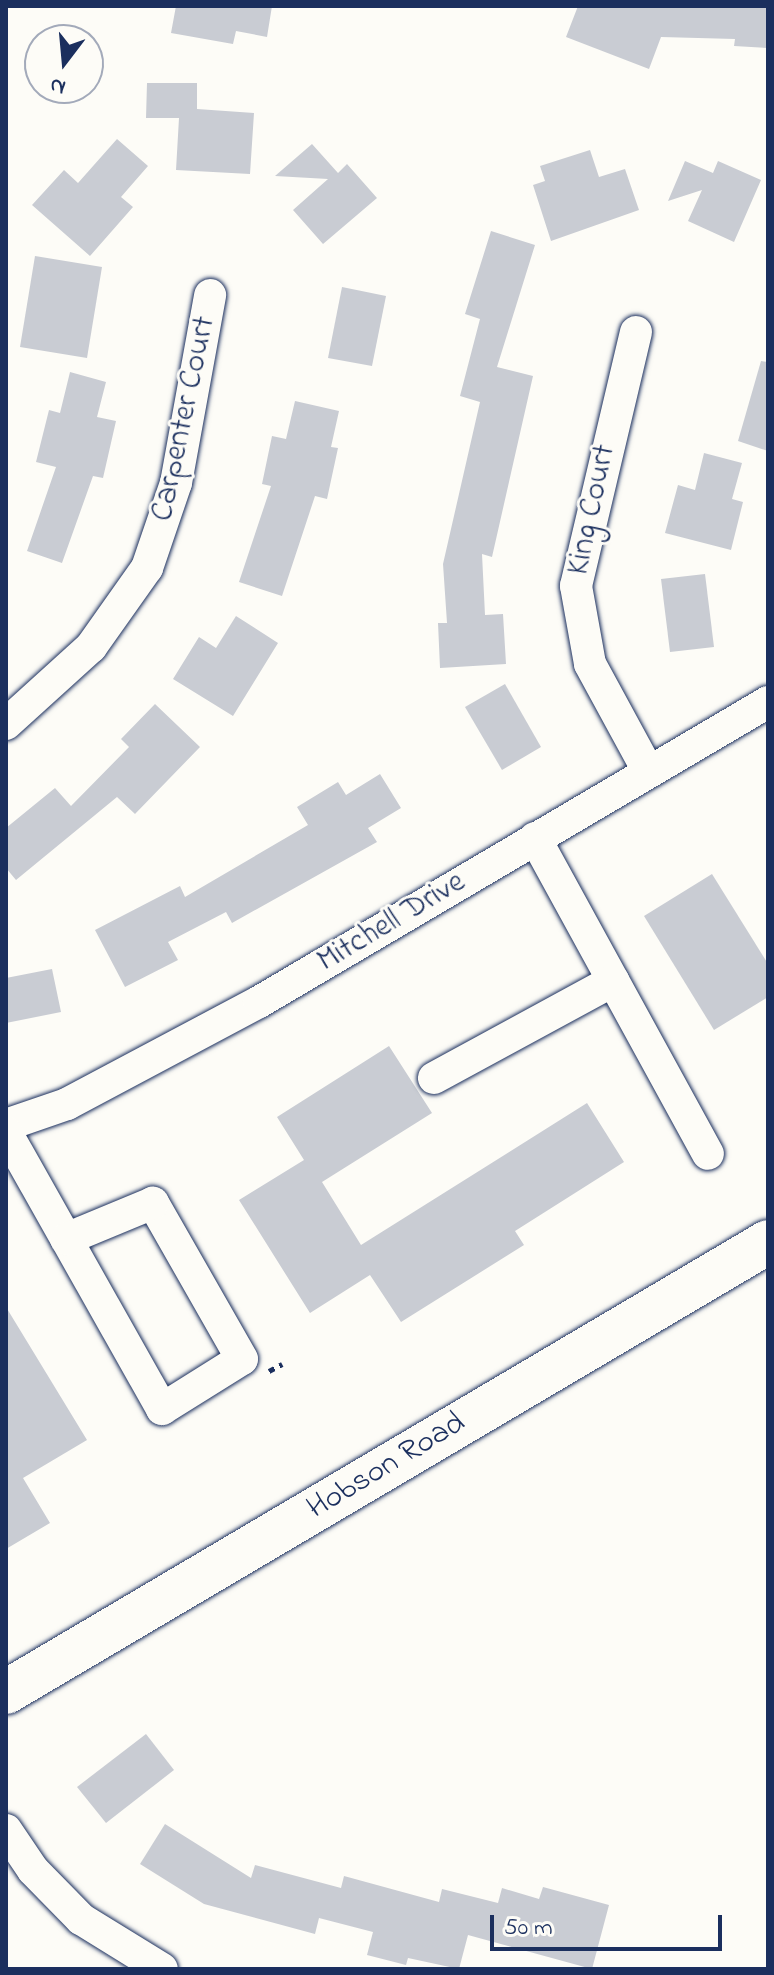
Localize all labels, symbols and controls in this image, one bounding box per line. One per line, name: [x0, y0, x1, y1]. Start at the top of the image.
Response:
north arrow: [24, 24, 104, 104]
text: N: [46, 68, 69, 103]
street label: Carpenter Court: [145, 313, 225, 525]
street label: King Court: [560, 441, 626, 579]
street label: Mitchell Drive: [311, 864, 473, 982]
street label: Hobson Road: [301, 1405, 473, 1529]
scale bar: [494, 1899, 726, 1949]
text: 50 m: [504, 1911, 553, 1946]

